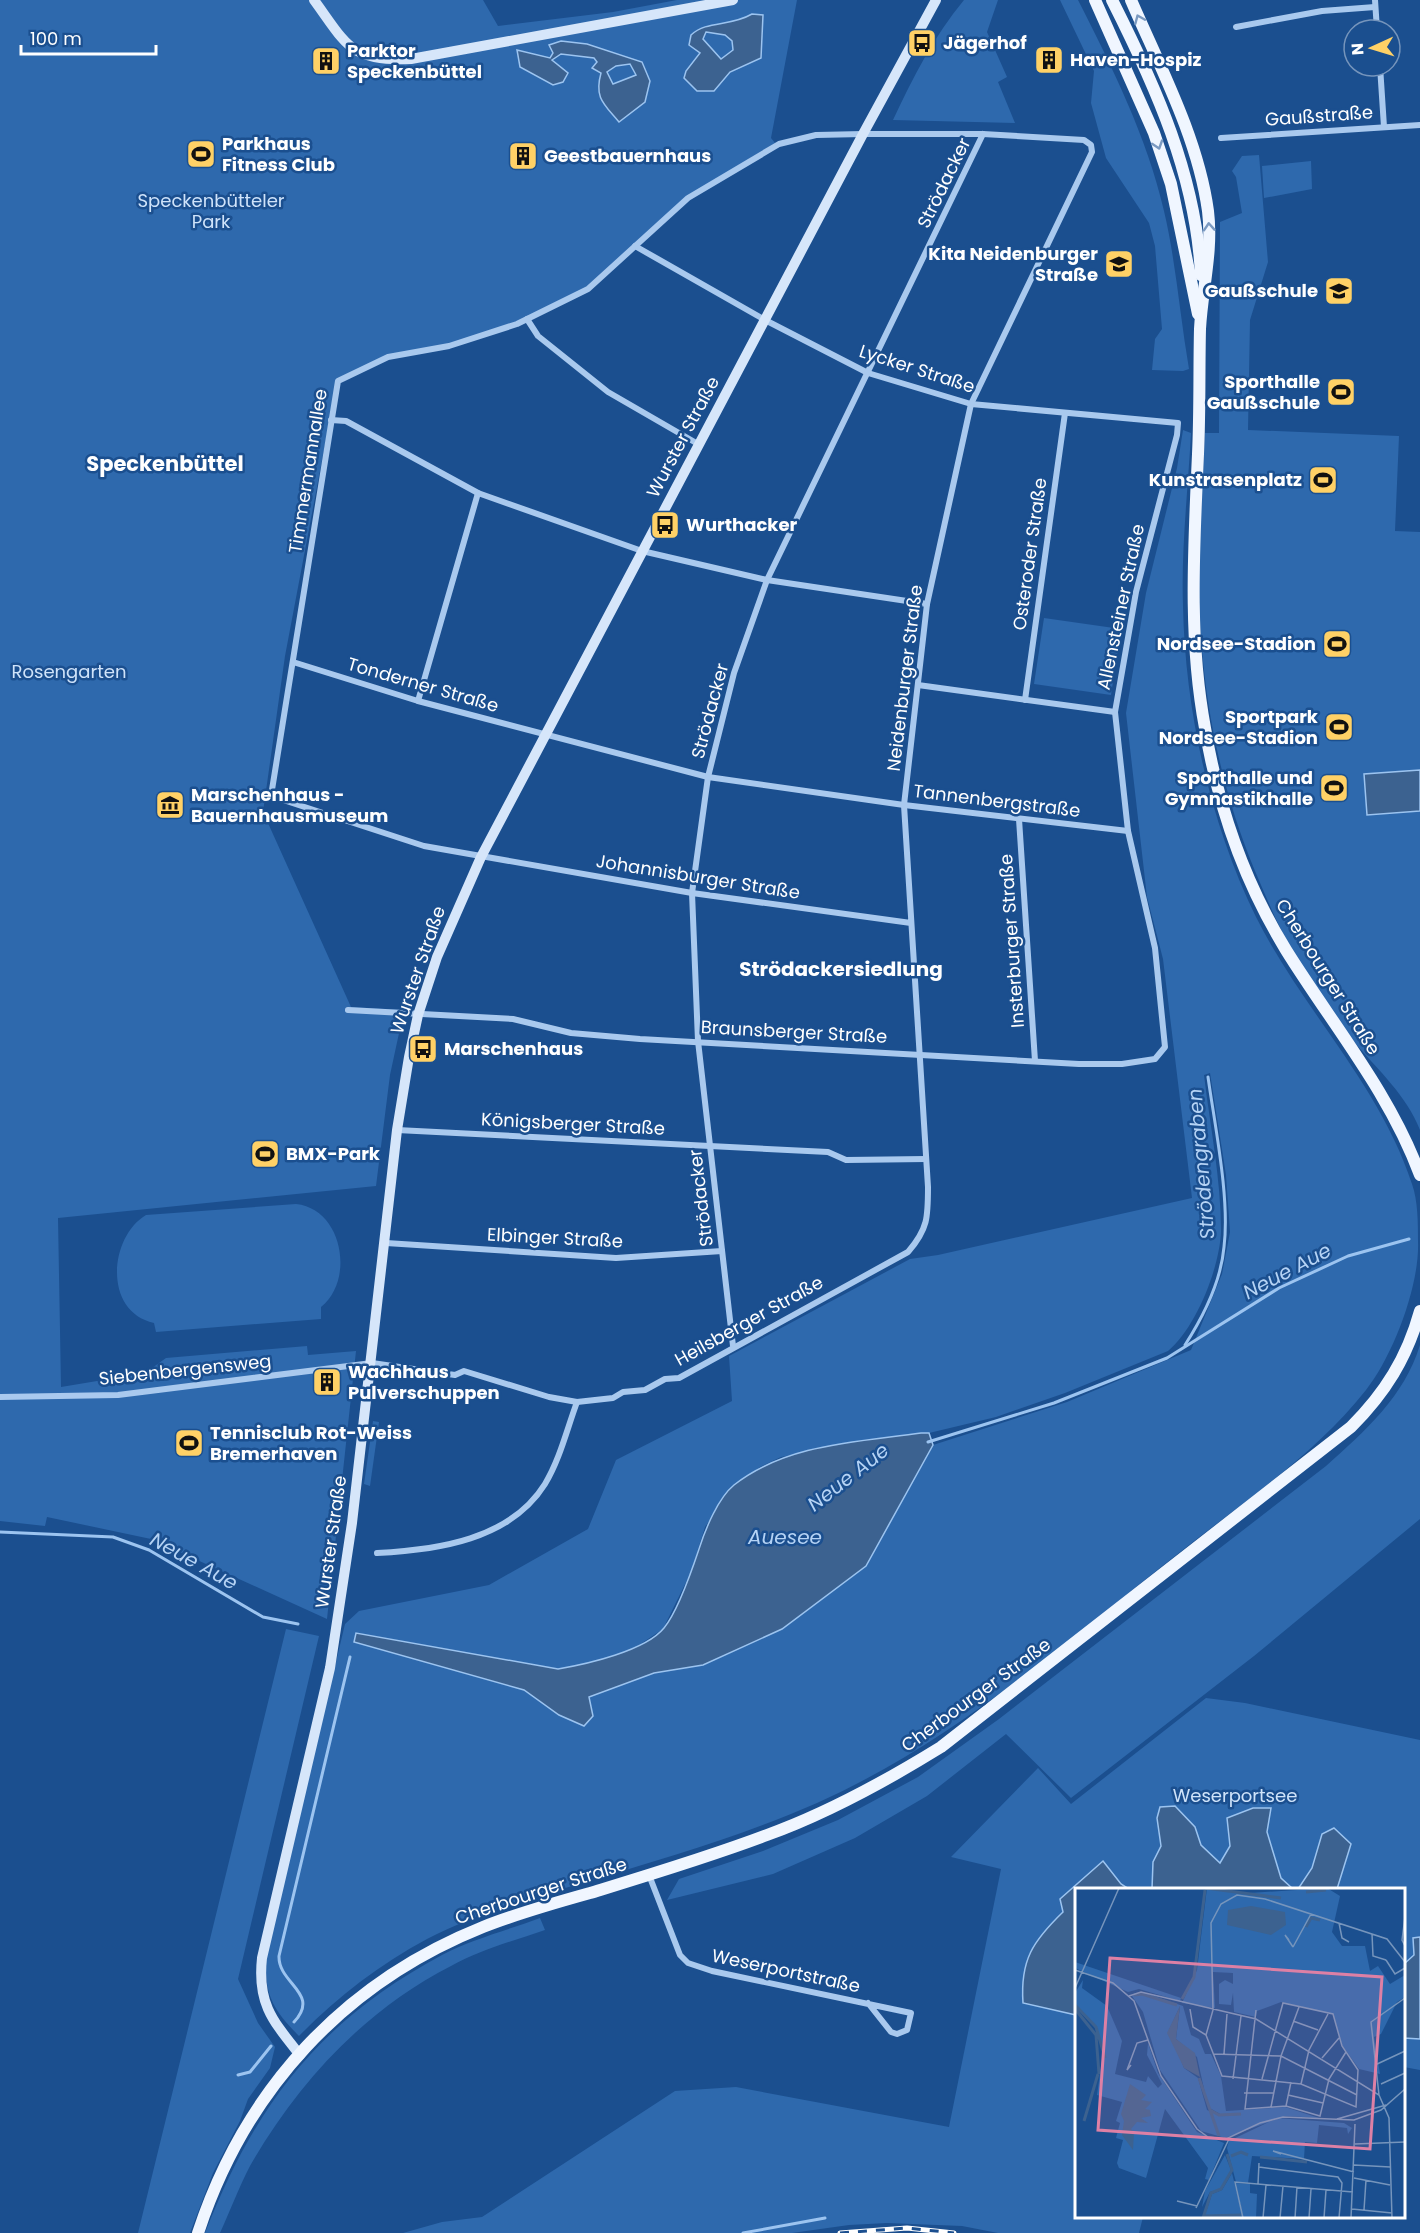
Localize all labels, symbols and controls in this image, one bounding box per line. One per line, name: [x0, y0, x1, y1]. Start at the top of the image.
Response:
one-way arrow: [1135, 14, 1147, 25]
scale bar: [21, 18, 156, 56]
north arrow: [1342, 18, 1402, 78]
text: 100 m: [30, 26, 82, 51]
bus stop icon: Jägerhof: [906, 27, 938, 59]
place label: Jägerhof: [943, 30, 1027, 55]
place label: Parktor Speckenbüttel: [347, 38, 482, 84]
text: N: [1346, 42, 1369, 56]
building icon: Haven-Hospiz: [1033, 44, 1065, 76]
building icon: Parktor Speckenbüttel: [310, 45, 342, 77]
place label: Haven-Hospiz: [1070, 47, 1202, 72]
street label: Gaußstraße: [1264, 99, 1374, 132]
place label: Parkhaus Fitness Club: [222, 131, 335, 177]
street label: Strödacker: [911, 133, 976, 232]
sports icon: Parkhaus Fitness Club: [185, 138, 217, 170]
one-way arrow: [1151, 139, 1163, 150]
building icon: Geestbauernhaus: [507, 140, 539, 172]
place label: Geestbauernhaus: [544, 143, 711, 168]
park label: Speckenbütteler Park: [137, 188, 285, 234]
one-way arrow: [1203, 222, 1216, 231]
place label: Kita Neidenburger Straße: [928, 241, 1098, 287]
school or university icon: Kita Neidenburger Straße: [1103, 248, 1135, 280]
school or university icon: Gaußschule: [1323, 275, 1355, 307]
place label: Gaußschule: [1205, 278, 1318, 303]
street label: Lycker Straße: [856, 338, 978, 399]
place label: Sporthalle Gaußschule: [1207, 369, 1320, 415]
street label: Wurster Straße: [640, 372, 725, 502]
sports icon: Sporthalle Gaußschule: [1325, 376, 1357, 408]
street label: Timmermannallee: [282, 387, 333, 555]
district label: Speckenbüttel: [86, 449, 244, 478]
sports icon: Kunstrasenplatz: [1307, 464, 1339, 496]
place label: Kunstrasenplatz: [1149, 467, 1302, 492]
street label: Osteroder Straße: [1006, 476, 1053, 632]
bus stop icon: Wurthacker: [649, 509, 681, 541]
place label: Wurthacker: [686, 512, 798, 537]
street label: Allensteiner Straße: [1091, 522, 1150, 692]
street label: Neidenburger Straße: [881, 583, 928, 773]
sports icon: Nordsee-Stadion: [1321, 628, 1353, 660]
place label: Nordsee-Stadion: [1157, 631, 1316, 656]
street label: Tonderner Straße: [345, 651, 502, 718]
park label: Rosengarten: [12, 659, 126, 684]
street label: Strödacker: [685, 660, 734, 761]
place label: Sportpark Nordsee-Stadion: [1159, 704, 1319, 750]
sports icon: Sportpark Nordsee-Stadion: [1323, 711, 1355, 743]
place label: Sporthalle und Gymnastikhalle: [1165, 765, 1313, 811]
sports icon: Sporthalle und Gymnastikhalle: [1318, 772, 1350, 804]
street label: Tannenbergstraße: [912, 778, 1082, 823]
place label: Marschenhaus - Bauernhausmuseum: [191, 782, 388, 828]
museum icon: Marschenhaus - Bauernhausmuseum: [154, 789, 186, 821]
street label: Johannisburger Straße: [594, 848, 802, 905]
street label: Insterburger Straße: [993, 853, 1030, 1029]
street label: Cherbourger Straße: [1270, 894, 1387, 1059]
street label: Wurster Straße: [384, 902, 451, 1037]
district label: Strödackersiedlung: [739, 955, 943, 983]
street label: Braunsberger Straße: [700, 1014, 888, 1049]
bus stop icon: Marschenhaus: [407, 1033, 439, 1065]
place label: Marschenhaus: [444, 1036, 583, 1061]
water label: Strödengraben: [1180, 1088, 1222, 1240]
street label: Königsberger Straße: [480, 1106, 666, 1141]
sports icon: BMX-Park: [249, 1138, 281, 1170]
place label: BMX-Park: [286, 1141, 381, 1166]
street label: Strödacker: [682, 1148, 719, 1248]
street label: Elbinger Straße: [486, 1221, 624, 1254]
water label: Neue Aue: [1238, 1236, 1336, 1306]
street label: Heilsberger Straße: [670, 1269, 827, 1372]
street label: Siebenbergensweg: [97, 1348, 272, 1391]
place label: Wachhaus Pulverschuppen: [348, 1359, 500, 1405]
building icon: Wachhaus Pulverschuppen: [311, 1366, 343, 1398]
place label: Tennisclub Rot-Weiss Bremerhaven: [210, 1420, 412, 1466]
sports icon: Tennisclub Rot-Weiss Bremerhaven: [173, 1427, 205, 1459]
water label: Neue Aue: [801, 1436, 895, 1518]
street label: Wurster Straße: [309, 1474, 352, 1610]
water label: Auesee: [747, 1523, 822, 1551]
water label: Neue Aue: [145, 1525, 243, 1597]
street label: Cherbourger Straße: [896, 1632, 1056, 1757]
park label: Weserportsee: [1173, 1783, 1297, 1808]
street label: Cherbourger Straße: [452, 1851, 630, 1930]
inset map: [1075, 1888, 1405, 2218]
street label: Weserportstraße: [710, 1943, 863, 1998]

